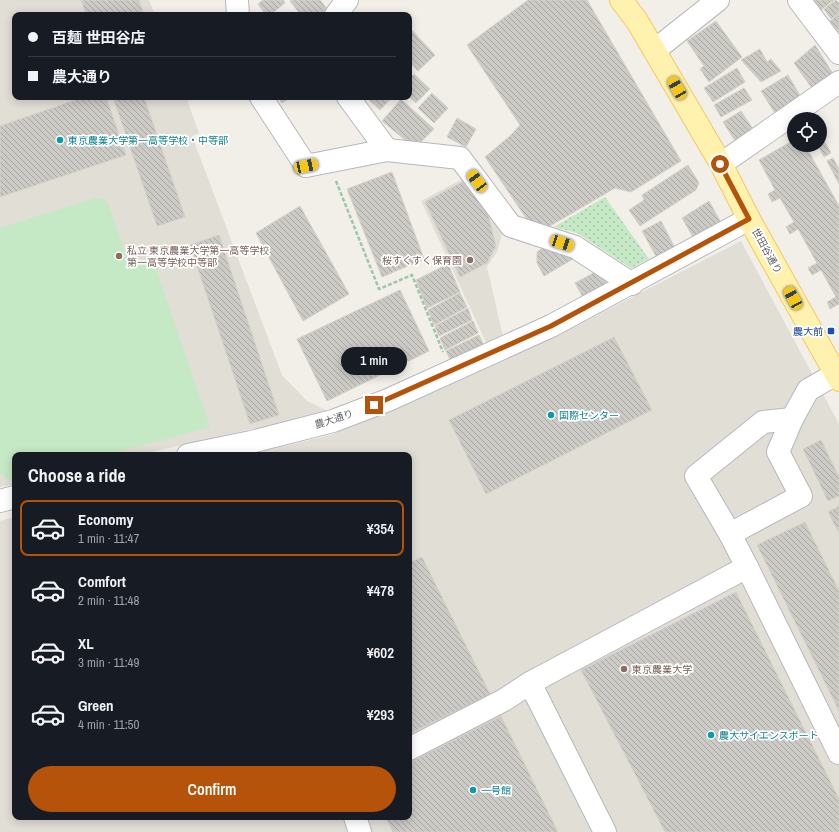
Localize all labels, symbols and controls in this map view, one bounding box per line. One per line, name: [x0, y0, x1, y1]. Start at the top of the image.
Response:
text: 百麺 世田谷店: [52, 27, 145, 48]
text: 農大通り: [52, 66, 112, 87]
car: [666, 75, 688, 101]
map controls: [787, 112, 827, 152]
button: locate: [787, 112, 827, 152]
place label: 東京農業大学第一高等学校・中等部: [68, 134, 228, 147]
marker: 東京農業大学第一高等学校・中等部: [55, 135, 65, 145]
route start: [711, 155, 729, 173]
car: [293, 158, 319, 174]
car: [465, 168, 489, 194]
street label: 世田谷通り: [749, 226, 785, 276]
car: [549, 234, 575, 252]
place label: 私立 東京農業大学第一高等学校 第一高等学校中等部: [127, 244, 269, 269]
marker: 私立 東京農業大学第一高等学校 第一高等学校中等部: [114, 251, 124, 261]
place label: 桜すくすく保育園: [382, 254, 462, 267]
marker: 桜すくすく保育園: [465, 255, 475, 265]
car: [782, 285, 804, 311]
place label: 農大前: [793, 325, 823, 338]
marker: 農大前: [826, 326, 836, 336]
callout: 1 min: [341, 347, 407, 375]
text: 1 min: [360, 352, 388, 369]
route end: [365, 396, 383, 414]
street label: 農大通り: [313, 407, 355, 431]
place label: 国際センター: [559, 409, 619, 422]
marker: 国際センター: [546, 410, 556, 420]
text: Choose a ride: [28, 463, 126, 488]
text: Economy: [78, 509, 133, 530]
icon: car: [30, 510, 66, 546]
text: ¥354: [367, 518, 394, 539]
text: 1 min · 11:47: [78, 530, 139, 547]
text: Comfort: [78, 571, 126, 592]
icon: car: [30, 572, 66, 608]
text: ¥478: [367, 580, 394, 601]
text: 2 min · 11:48: [78, 592, 139, 609]
text: XL: [78, 633, 94, 654]
icon: car: [30, 634, 66, 670]
text: ¥602: [367, 642, 394, 663]
text: 3 min · 11:49: [78, 654, 139, 671]
place label: 東京農業大学: [632, 663, 692, 676]
marker: 東京農業大学: [619, 664, 629, 674]
text: Green: [78, 695, 114, 716]
icon: car: [30, 696, 66, 732]
text: ¥293: [367, 704, 394, 725]
text: 4 min · 11:50: [78, 716, 139, 733]
place label: 農大サイエンスポート: [719, 729, 819, 742]
marker: 農大サイエンスポート: [706, 730, 716, 740]
button: Confirm: [28, 766, 396, 812]
place label: 一号館: [481, 784, 511, 797]
marker: 一号館: [468, 785, 478, 795]

